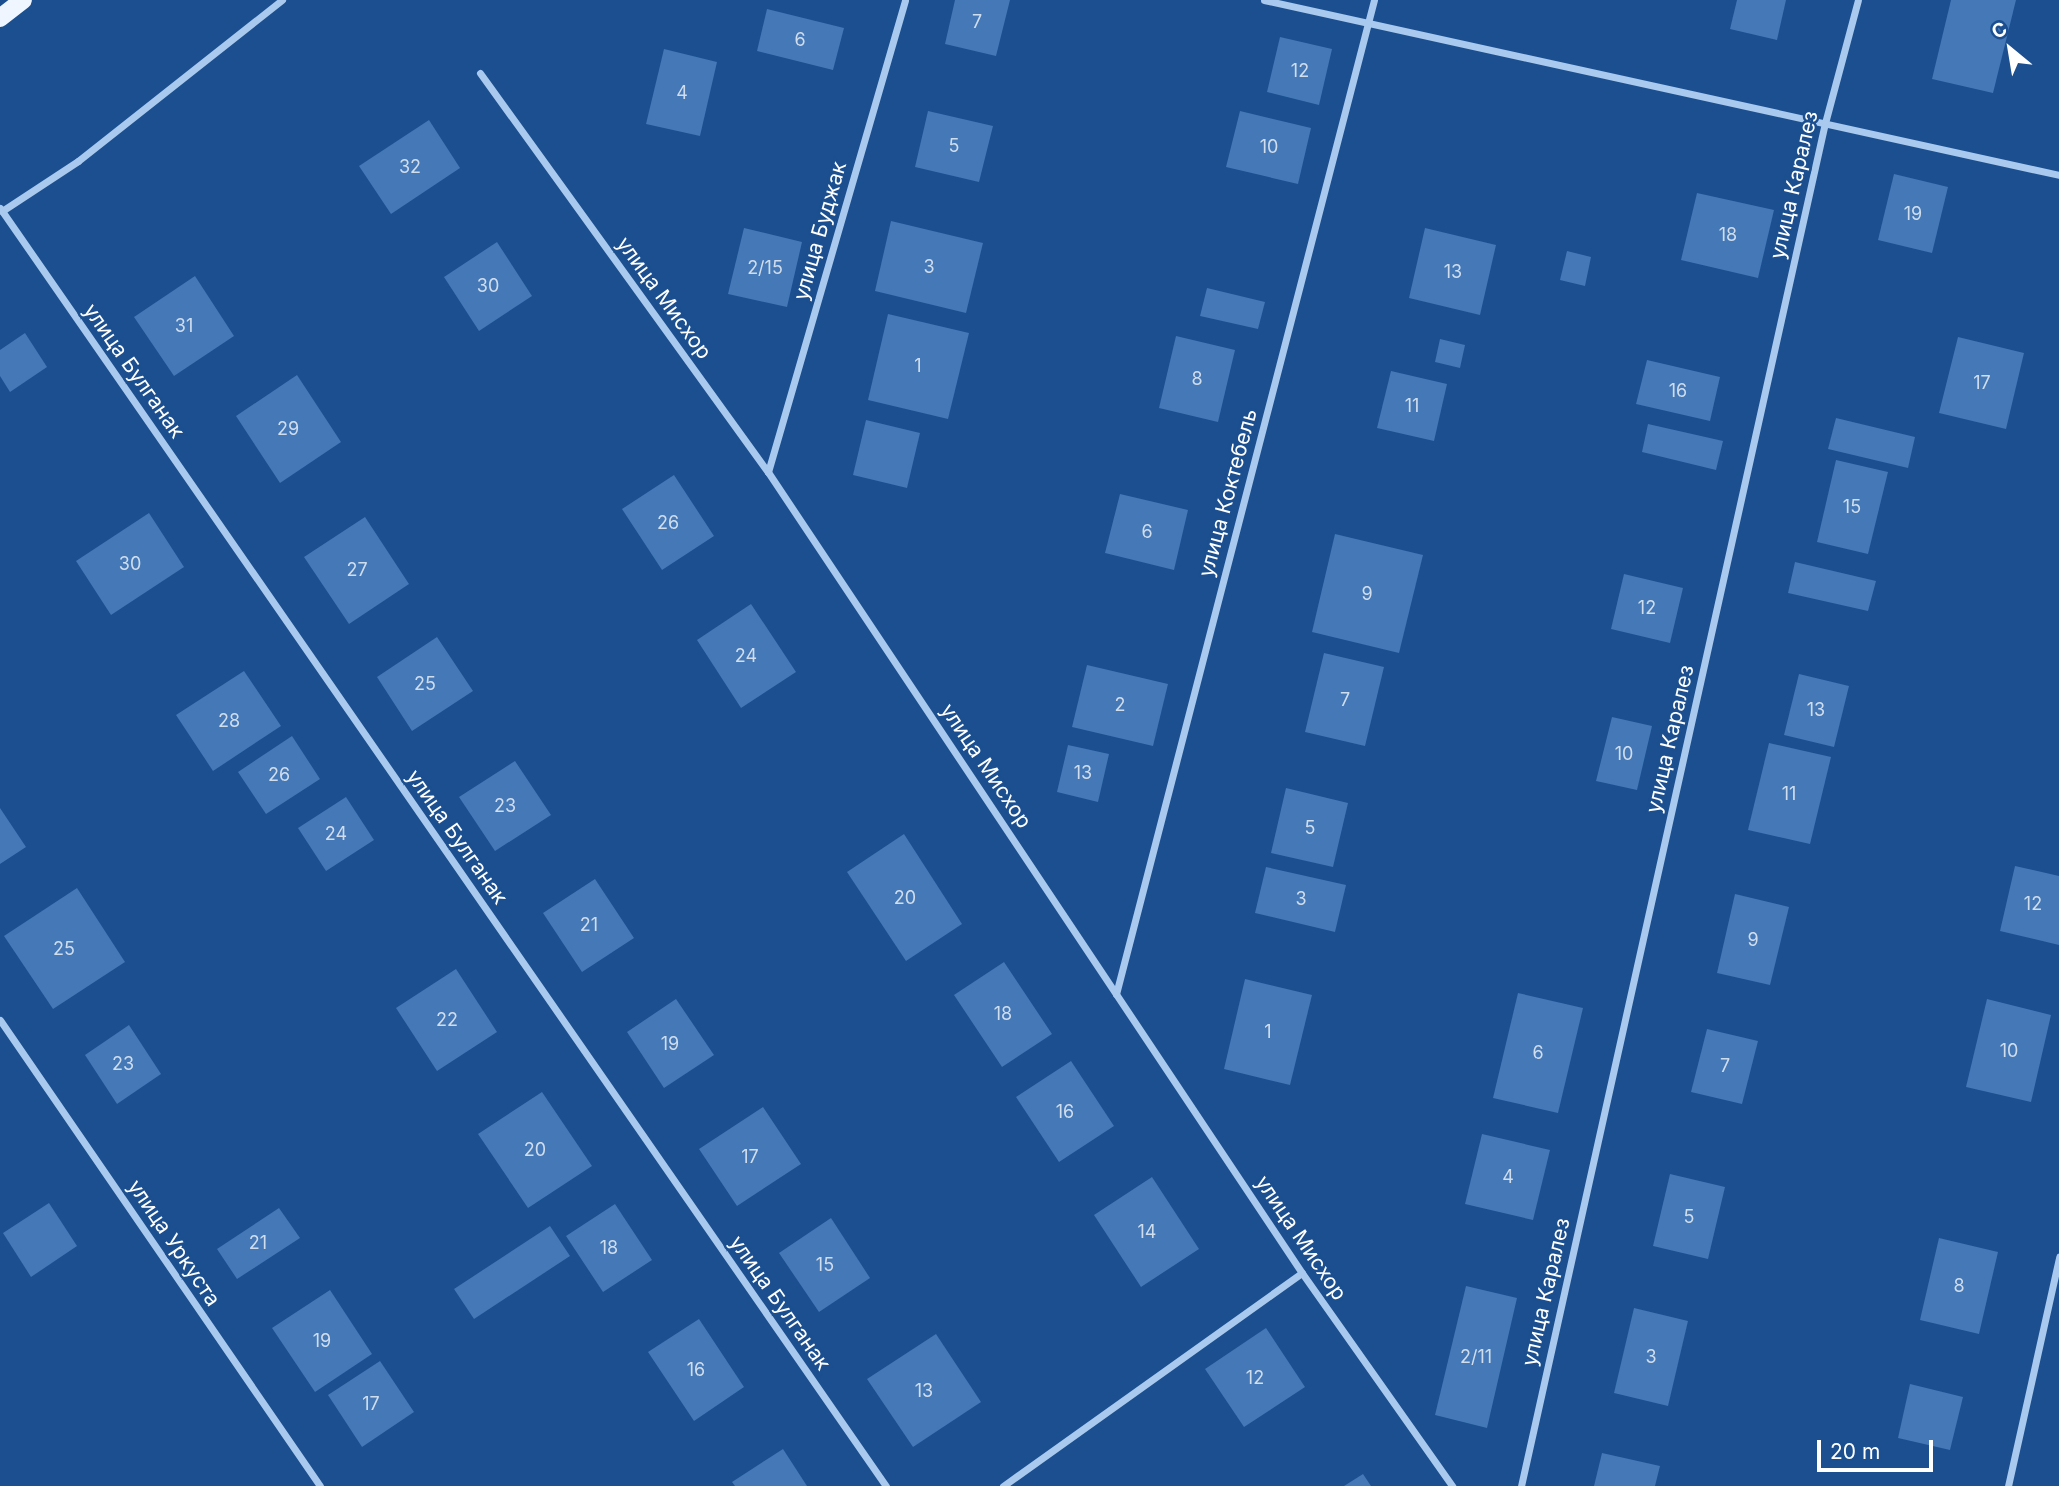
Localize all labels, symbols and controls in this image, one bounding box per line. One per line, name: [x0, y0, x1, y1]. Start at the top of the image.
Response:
house number: 7: [972, 11, 982, 33]
north arrow: [1975, 14, 2045, 84]
text: С: [1987, 17, 2011, 44]
house number: 6: [794, 29, 806, 51]
house number: 12: [1291, 60, 1309, 82]
house number: 4: [676, 82, 688, 104]
street label: улица Каралез: [1765, 109, 1823, 261]
house number: 5: [949, 135, 959, 157]
house number: 10: [1260, 136, 1278, 158]
house number: 32: [399, 156, 421, 178]
street label: улица Буджак: [788, 159, 852, 303]
house number: 19: [1904, 203, 1922, 225]
house number: 18: [1719, 224, 1737, 246]
street label: улица Мисхор: [611, 232, 717, 364]
house number: 3: [923, 256, 935, 278]
house number: 2/15: [747, 257, 783, 279]
house number: 13: [1444, 261, 1462, 283]
house number: 30: [477, 275, 499, 297]
street label: улица Булганак: [78, 299, 190, 443]
house number: 31: [175, 315, 193, 337]
house number: 1: [914, 355, 922, 377]
house number: 8: [1191, 368, 1203, 390]
house number: 17: [1973, 372, 1991, 394]
house number: 16: [1669, 380, 1687, 402]
house number: 11: [1405, 395, 1419, 417]
street label: улица Коктебель: [1193, 406, 1263, 580]
house number: 29: [277, 418, 299, 440]
house number: 15: [1843, 496, 1861, 518]
house number: 26: [657, 512, 679, 534]
house number: 6: [1141, 521, 1153, 543]
house number: 30: [119, 553, 141, 575]
house number: 27: [346, 559, 368, 581]
house number: 9: [1361, 583, 1373, 605]
house number: 12: [1638, 597, 1656, 619]
house number: 24: [735, 645, 757, 667]
street label: улица Каралез: [1641, 663, 1699, 815]
house number: 25: [414, 673, 436, 695]
house number: 7: [1340, 689, 1350, 711]
house number: 2: [1115, 694, 1125, 716]
street label: улица Мисхор: [935, 699, 1037, 833]
house number: 13: [1807, 699, 1825, 721]
house number: 28: [218, 710, 240, 732]
house number: 10: [1615, 743, 1633, 765]
house number: 13: [1074, 762, 1092, 784]
house number: 26: [268, 764, 290, 786]
street label: улица Булганак: [401, 765, 513, 909]
house number: 11: [1782, 783, 1796, 805]
house number: 23: [494, 795, 516, 817]
house number: 5: [1305, 817, 1315, 839]
house number: 24: [325, 823, 347, 845]
house number: 20: [894, 887, 916, 909]
house number: 3: [1295, 888, 1307, 910]
house number: 12: [2024, 893, 2042, 915]
house number: 21: [580, 914, 598, 936]
house number: 9: [1747, 929, 1759, 951]
house number: 25: [53, 938, 75, 960]
house number: 18: [994, 1003, 1012, 1025]
house number: 22: [436, 1009, 458, 1031]
house number: 1: [1264, 1021, 1272, 1043]
house number: 19: [661, 1033, 679, 1055]
house number: 10: [2000, 1040, 2018, 1062]
house number: 6: [1532, 1042, 1544, 1064]
house number: 23: [112, 1053, 134, 1075]
house number: 7: [1720, 1055, 1730, 1077]
house number: 16: [1056, 1101, 1074, 1123]
house number: 20: [524, 1139, 546, 1161]
house number: 17: [741, 1146, 759, 1168]
house number: 4: [1502, 1166, 1514, 1188]
street label: улица Мисхор: [1250, 1171, 1352, 1305]
street label: улица Уркуста: [122, 1175, 226, 1311]
house number: 5: [1684, 1206, 1694, 1228]
street label: улица Каралез: [1517, 1216, 1575, 1368]
house number: 14: [1138, 1221, 1156, 1243]
street label: улица Булганак: [724, 1231, 836, 1375]
house number: 21: [249, 1232, 267, 1254]
house number: 18: [600, 1237, 618, 1259]
house number: 15: [816, 1254, 834, 1276]
house number: 8: [1953, 1275, 1965, 1297]
house number: 19: [313, 1330, 331, 1352]
house number: 2/11: [1460, 1346, 1492, 1368]
house number: 3: [1645, 1346, 1657, 1368]
house number: 16: [687, 1359, 705, 1381]
house number: 12: [1246, 1367, 1264, 1389]
house number: 13: [915, 1380, 933, 1402]
house number: 17: [362, 1393, 380, 1415]
scale bar: [1821, 1426, 1937, 1470]
text: 20 m: [1830, 1439, 1880, 1464]

